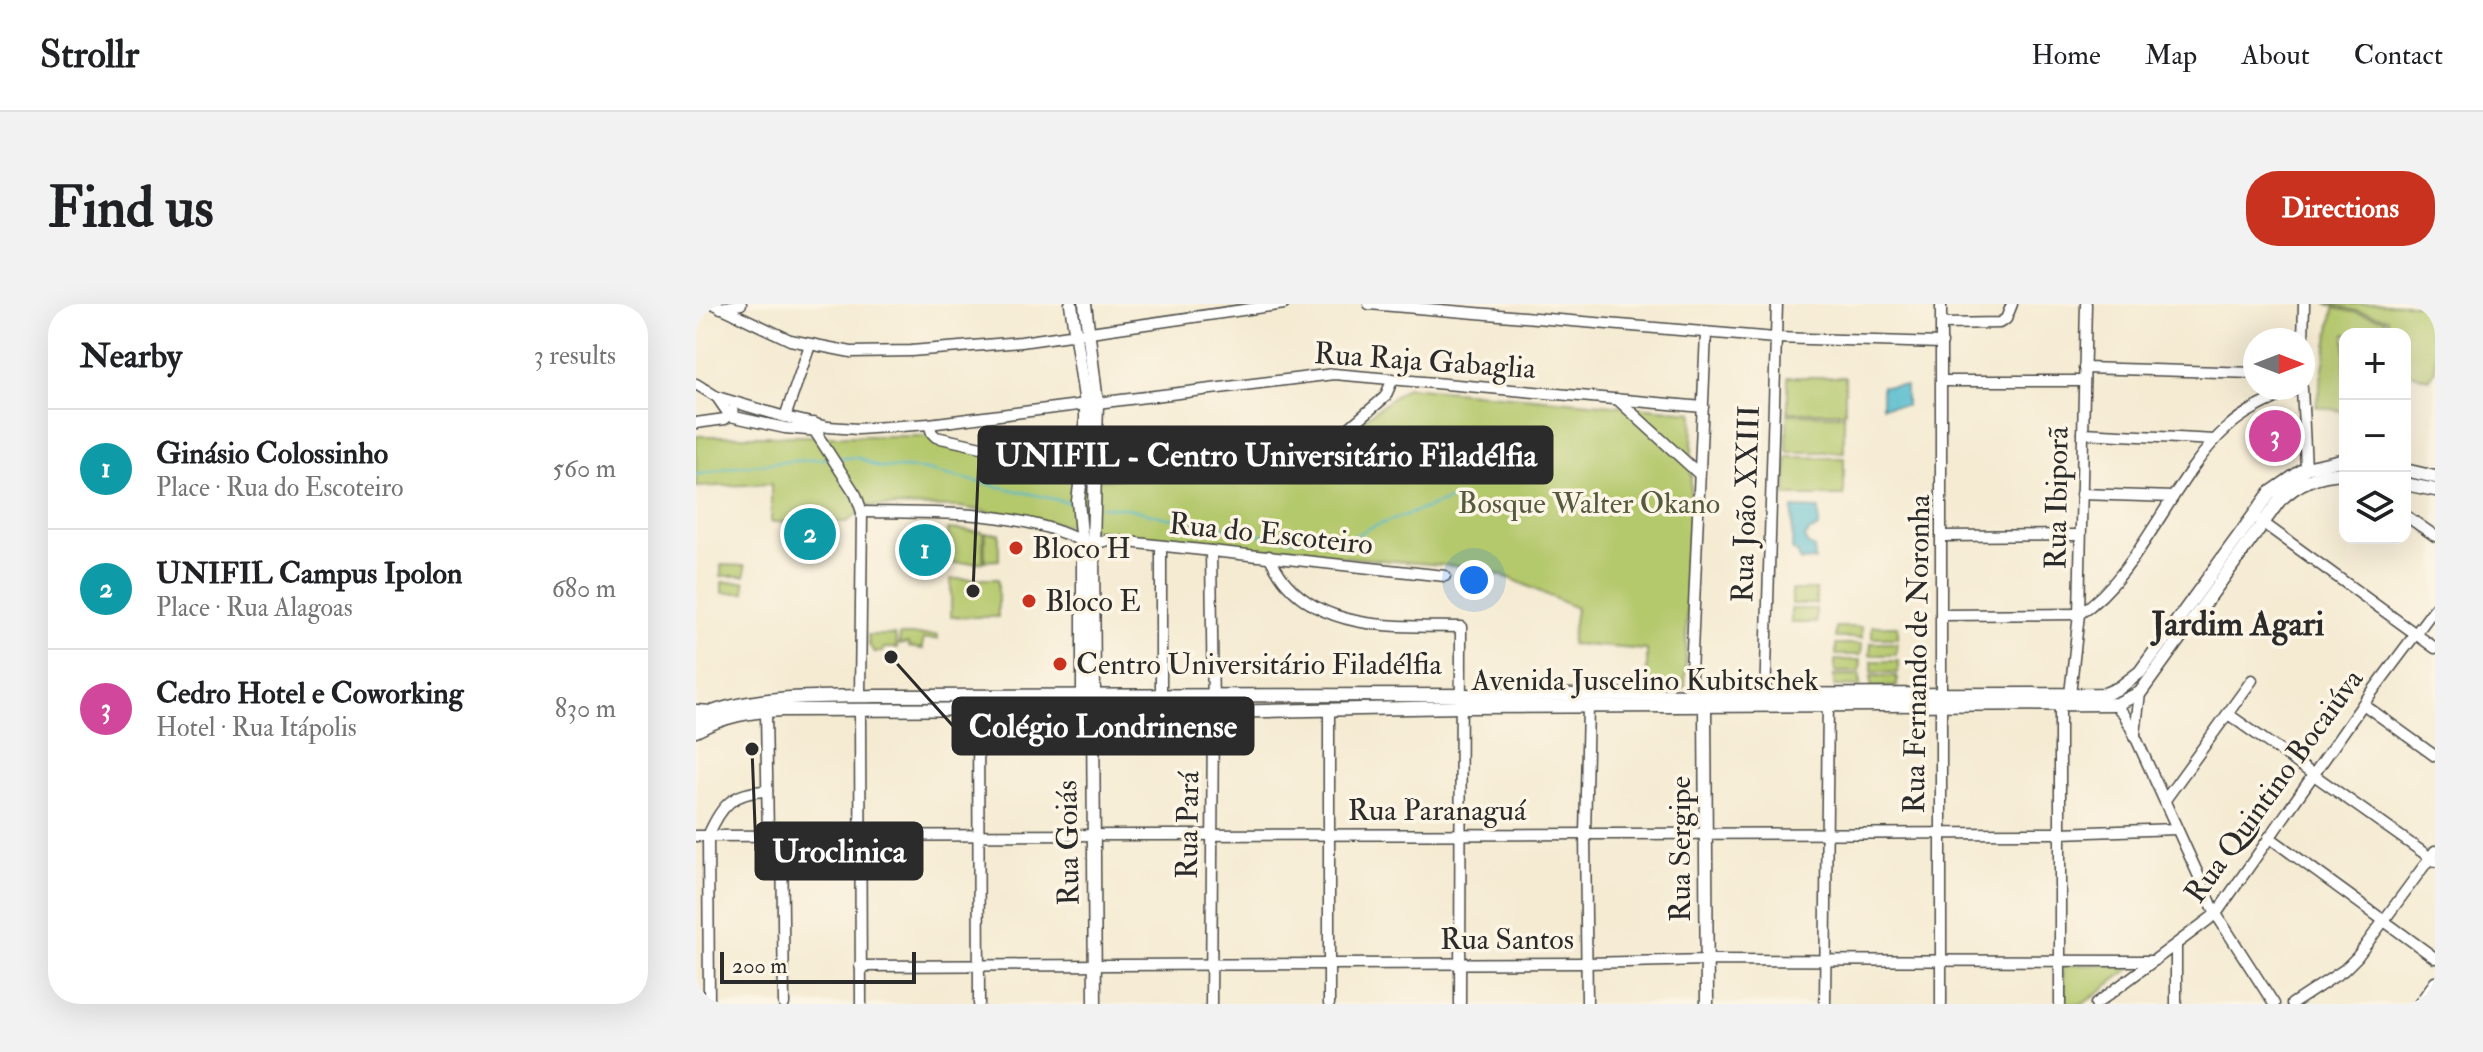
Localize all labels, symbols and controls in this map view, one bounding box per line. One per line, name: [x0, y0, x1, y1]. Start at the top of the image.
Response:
text: Strollr: [40, 31, 139, 79]
text: Home: [2031, 38, 2101, 73]
text: Map: [2145, 38, 2197, 73]
text: About: [2241, 38, 2310, 73]
text: Contact: [2354, 38, 2443, 73]
button: Directions: [2246, 171, 2435, 246]
text: Find us: [48, 173, 214, 244]
north arrow: [2243, 328, 2315, 400]
map controls: [2339, 328, 2411, 544]
button: +: [2339, 328, 2411, 400]
text: Nearby: [80, 335, 182, 378]
street label: Rua Raja Gabaglia: [1313, 335, 1538, 387]
text: 3 results: [534, 340, 616, 372]
button: −: [2339, 400, 2411, 472]
street label: Rua João XXIII: [1724, 405, 1768, 603]
pin: 3: [2249, 406, 2301, 466]
street label: Rua Ibiporã: [2037, 425, 2077, 570]
callout: UNIFIL - Centro Universitário Filadélfia: [979, 427, 1552, 483]
text: Ginásio Colossinho: [156, 435, 388, 472]
text: UNIFIL - Centro Universitário Filadélfia: [995, 436, 1538, 476]
text: 1: [101, 453, 111, 485]
text: 560 m: [553, 453, 616, 485]
text: Place · Rua do Escoteiro: [156, 472, 404, 504]
button: layers: [2339, 472, 2411, 544]
park label: Bosque Walter Okano: [1458, 485, 1720, 522]
street label: Rua Fernando de Noronha: [1896, 493, 1938, 814]
pin: 2: [784, 504, 836, 564]
street label: Rua do Escoteiro: [1167, 505, 1375, 563]
pin: 1: [899, 520, 951, 580]
place label: Bloco H: [1032, 530, 1131, 567]
marker: Bloco H: [1007, 539, 1025, 557]
text: UNIFIL Campus Ipolon: [156, 555, 463, 592]
your location: [1454, 560, 1494, 600]
text: 2: [99, 573, 113, 605]
text: 680 m: [552, 573, 616, 605]
place label: Bloco E: [1045, 583, 1141, 620]
text: Place · Rua Alagoas: [156, 592, 353, 624]
marker: Bloco E: [1020, 592, 1038, 610]
district label: Jardim Agari: [2150, 603, 2324, 646]
place label: Centro Universitário Filadélfia: [1076, 646, 1442, 683]
marker: Centro Universitário Filadélfia: [1051, 655, 1069, 673]
street label: Rua Quintino Bocaiúva: [2177, 661, 2372, 910]
street label: Avenida Juscelino Kubitschek: [1470, 662, 1819, 699]
text: Cedro Hotel e Coworking: [156, 675, 464, 712]
text: 3: [101, 693, 111, 725]
text: 830 m: [555, 693, 616, 725]
callout: Colégio Londrinense: [953, 698, 1253, 754]
text: Colégio Londrinense: [969, 707, 1238, 747]
text: Hotel · Rua Itápolis: [156, 712, 357, 744]
street label: Rua Pará: [1169, 770, 1207, 879]
street label: Rua Sergipe: [1662, 776, 1699, 922]
street label: Rua Goiás: [1048, 780, 1088, 906]
street label: Rua Paranaguá: [1348, 792, 1527, 829]
callout: Uroclinica: [756, 823, 922, 879]
text: Uroclinica: [772, 832, 907, 872]
street label: Rua Santos: [1440, 921, 1574, 958]
scale bar: [720, 948, 916, 984]
text: 200 m: [732, 952, 787, 980]

